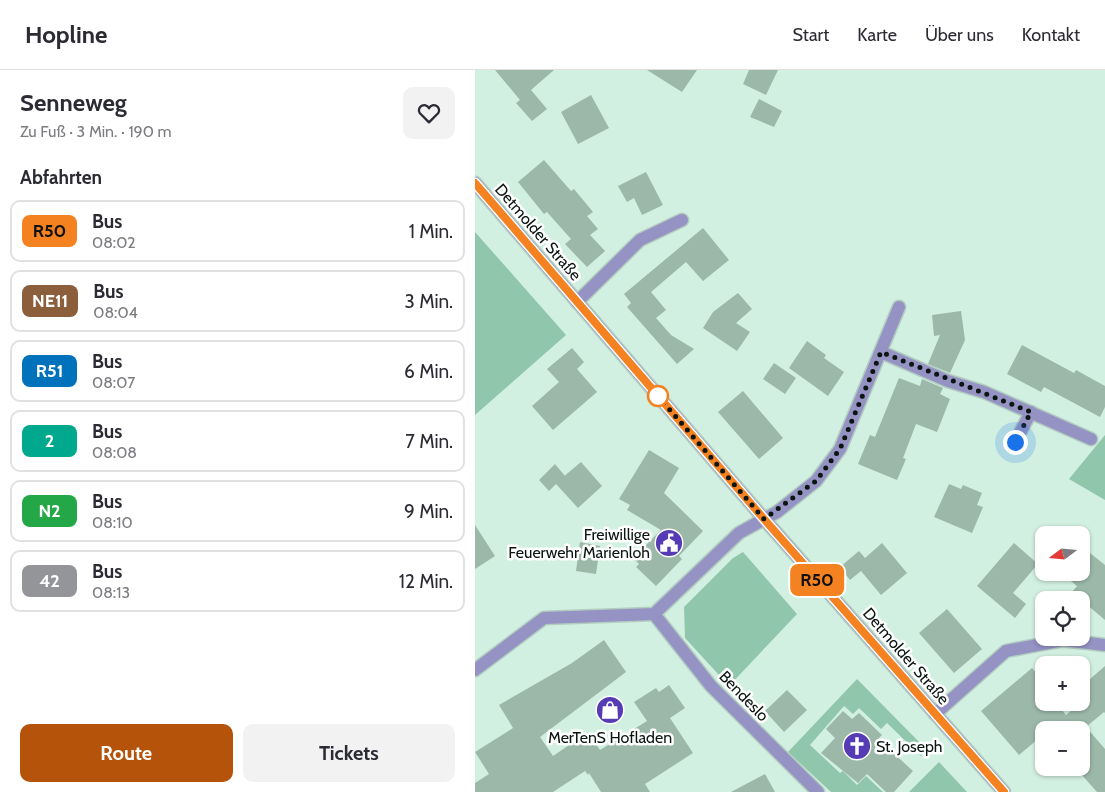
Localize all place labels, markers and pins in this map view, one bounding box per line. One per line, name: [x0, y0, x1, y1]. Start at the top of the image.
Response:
unlabelled marker: [647, 385, 669, 407]
place label: Freiwillige Feuerwehr Marienloh: [508, 525, 650, 562]
public building icon: Freiwillige Feuerwehr Marienloh: [654, 528, 684, 558]
shop icon: MerTenS Hofladen: [595, 695, 625, 725]
place label: MerTenS Hofladen: [548, 728, 672, 747]
church icon: St. Joseph: [842, 731, 872, 761]
place label: St. Joseph: [876, 737, 942, 756]

